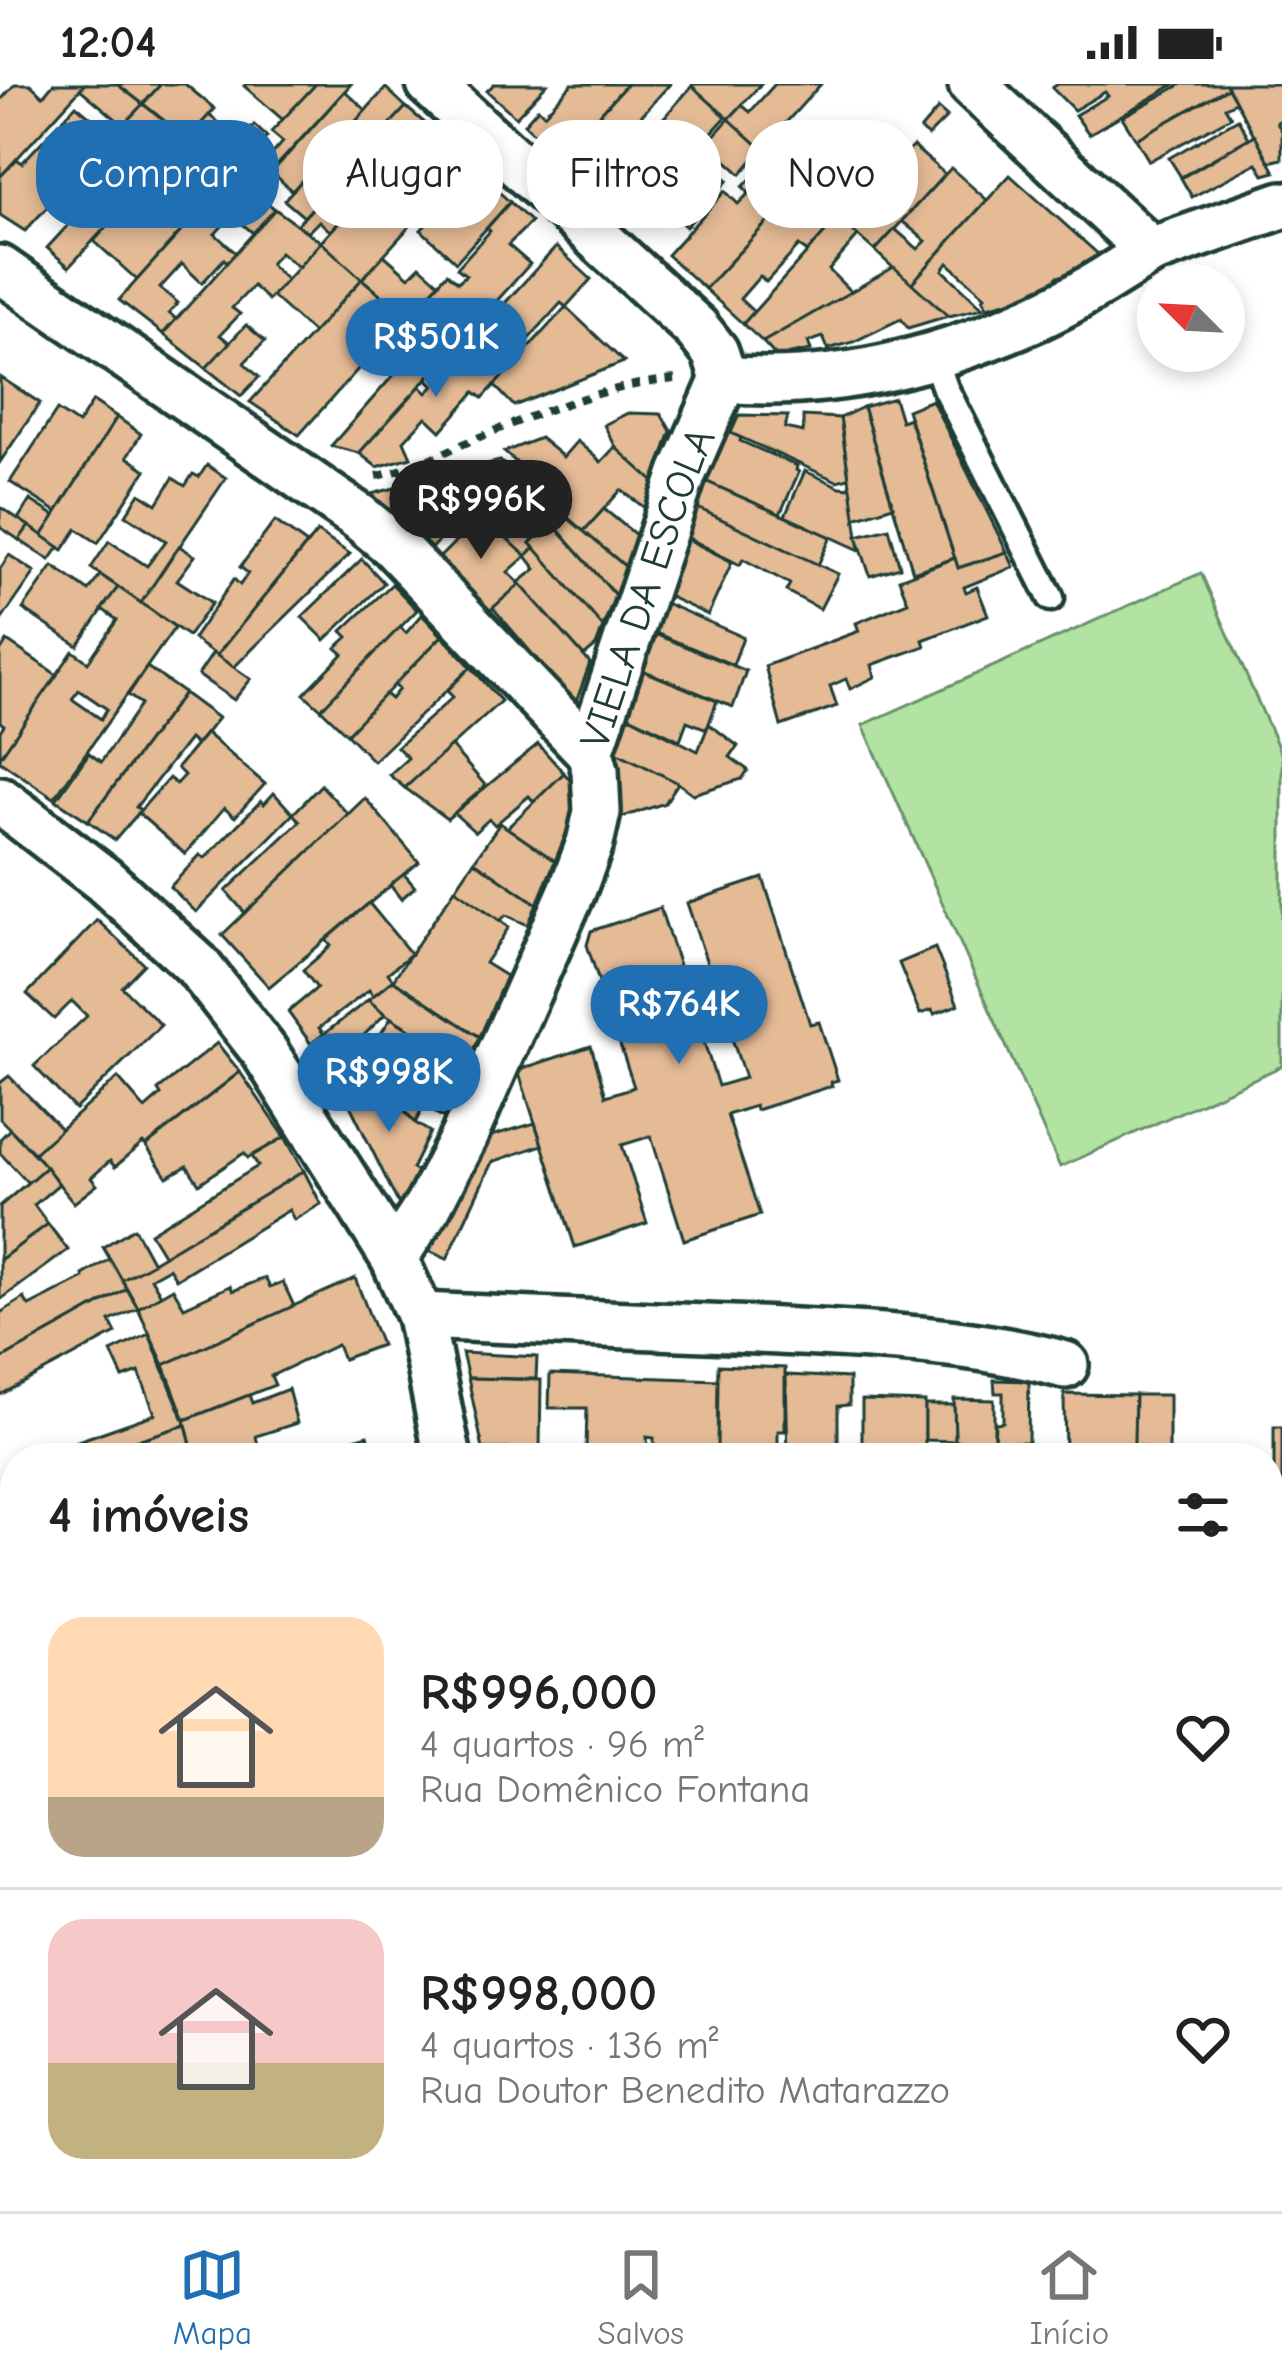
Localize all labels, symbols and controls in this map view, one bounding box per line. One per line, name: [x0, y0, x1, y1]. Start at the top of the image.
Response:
text: 12:04: [60, 16, 156, 68]
chip: Comprar: [36, 120, 279, 228]
chip: Alugar: [303, 120, 503, 228]
chip: Filtros: [527, 120, 721, 228]
chip: Novo: [745, 120, 918, 228]
north arrow: [1137, 264, 1245, 372]
map controls: [1137, 264, 1245, 372]
pin: R$501K: [338, 298, 534, 400]
text: R$501K: [373, 314, 499, 359]
street label: VIELA DA ESCOLA: [570, 421, 726, 755]
pin: R$996K: [383, 460, 579, 562]
text: R$996K: [416, 476, 546, 521]
pin: R$764K: [581, 965, 777, 1067]
text: R$764K: [618, 981, 740, 1026]
pin: R$998K: [291, 1033, 487, 1135]
text: R$998K: [325, 1049, 453, 1094]
icon: filters: [1170, 1482, 1236, 1548]
text: 4 imóveis: [48, 1486, 249, 1545]
text: R$996,000: [420, 1663, 658, 1722]
icon: home: [144, 1665, 288, 1809]
icon: heart: [1170, 1704, 1236, 1770]
text: 4 quartos · 96 m²: [420, 1722, 704, 1767]
text: Rua Domênico Fontana: [420, 1767, 810, 1812]
text: R$998,000: [420, 1964, 657, 2023]
icon: home: [144, 1967, 288, 2111]
icon: heart: [1170, 2006, 1236, 2072]
text: 4 quartos · 136 m²: [420, 2023, 718, 2068]
text: Rua Doutor Benedito Matarazzo: [420, 2068, 950, 2113]
tab: Mapa: [173, 2242, 252, 2352]
tab: Salvos: [598, 2242, 684, 2352]
tab: Início: [1030, 2242, 1109, 2352]

